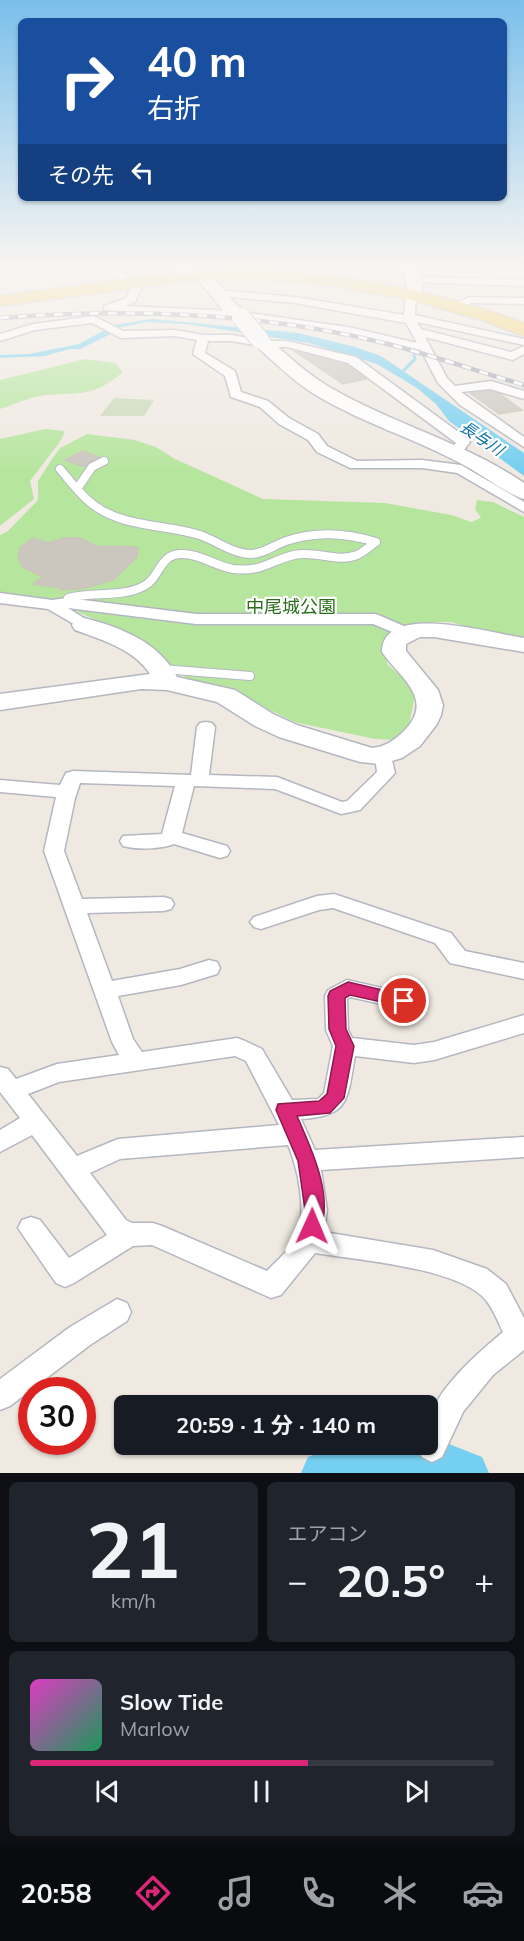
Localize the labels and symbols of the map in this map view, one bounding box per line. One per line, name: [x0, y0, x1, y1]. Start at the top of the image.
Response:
water label: 長与川: [457, 416, 509, 461]
park label: 中尾城公園: [246, 595, 336, 618]
pin: [378, 975, 429, 1026]
position arrow: [280, 1194, 344, 1258]
speed limit sign: 30: [18, 1377, 96, 1455]

